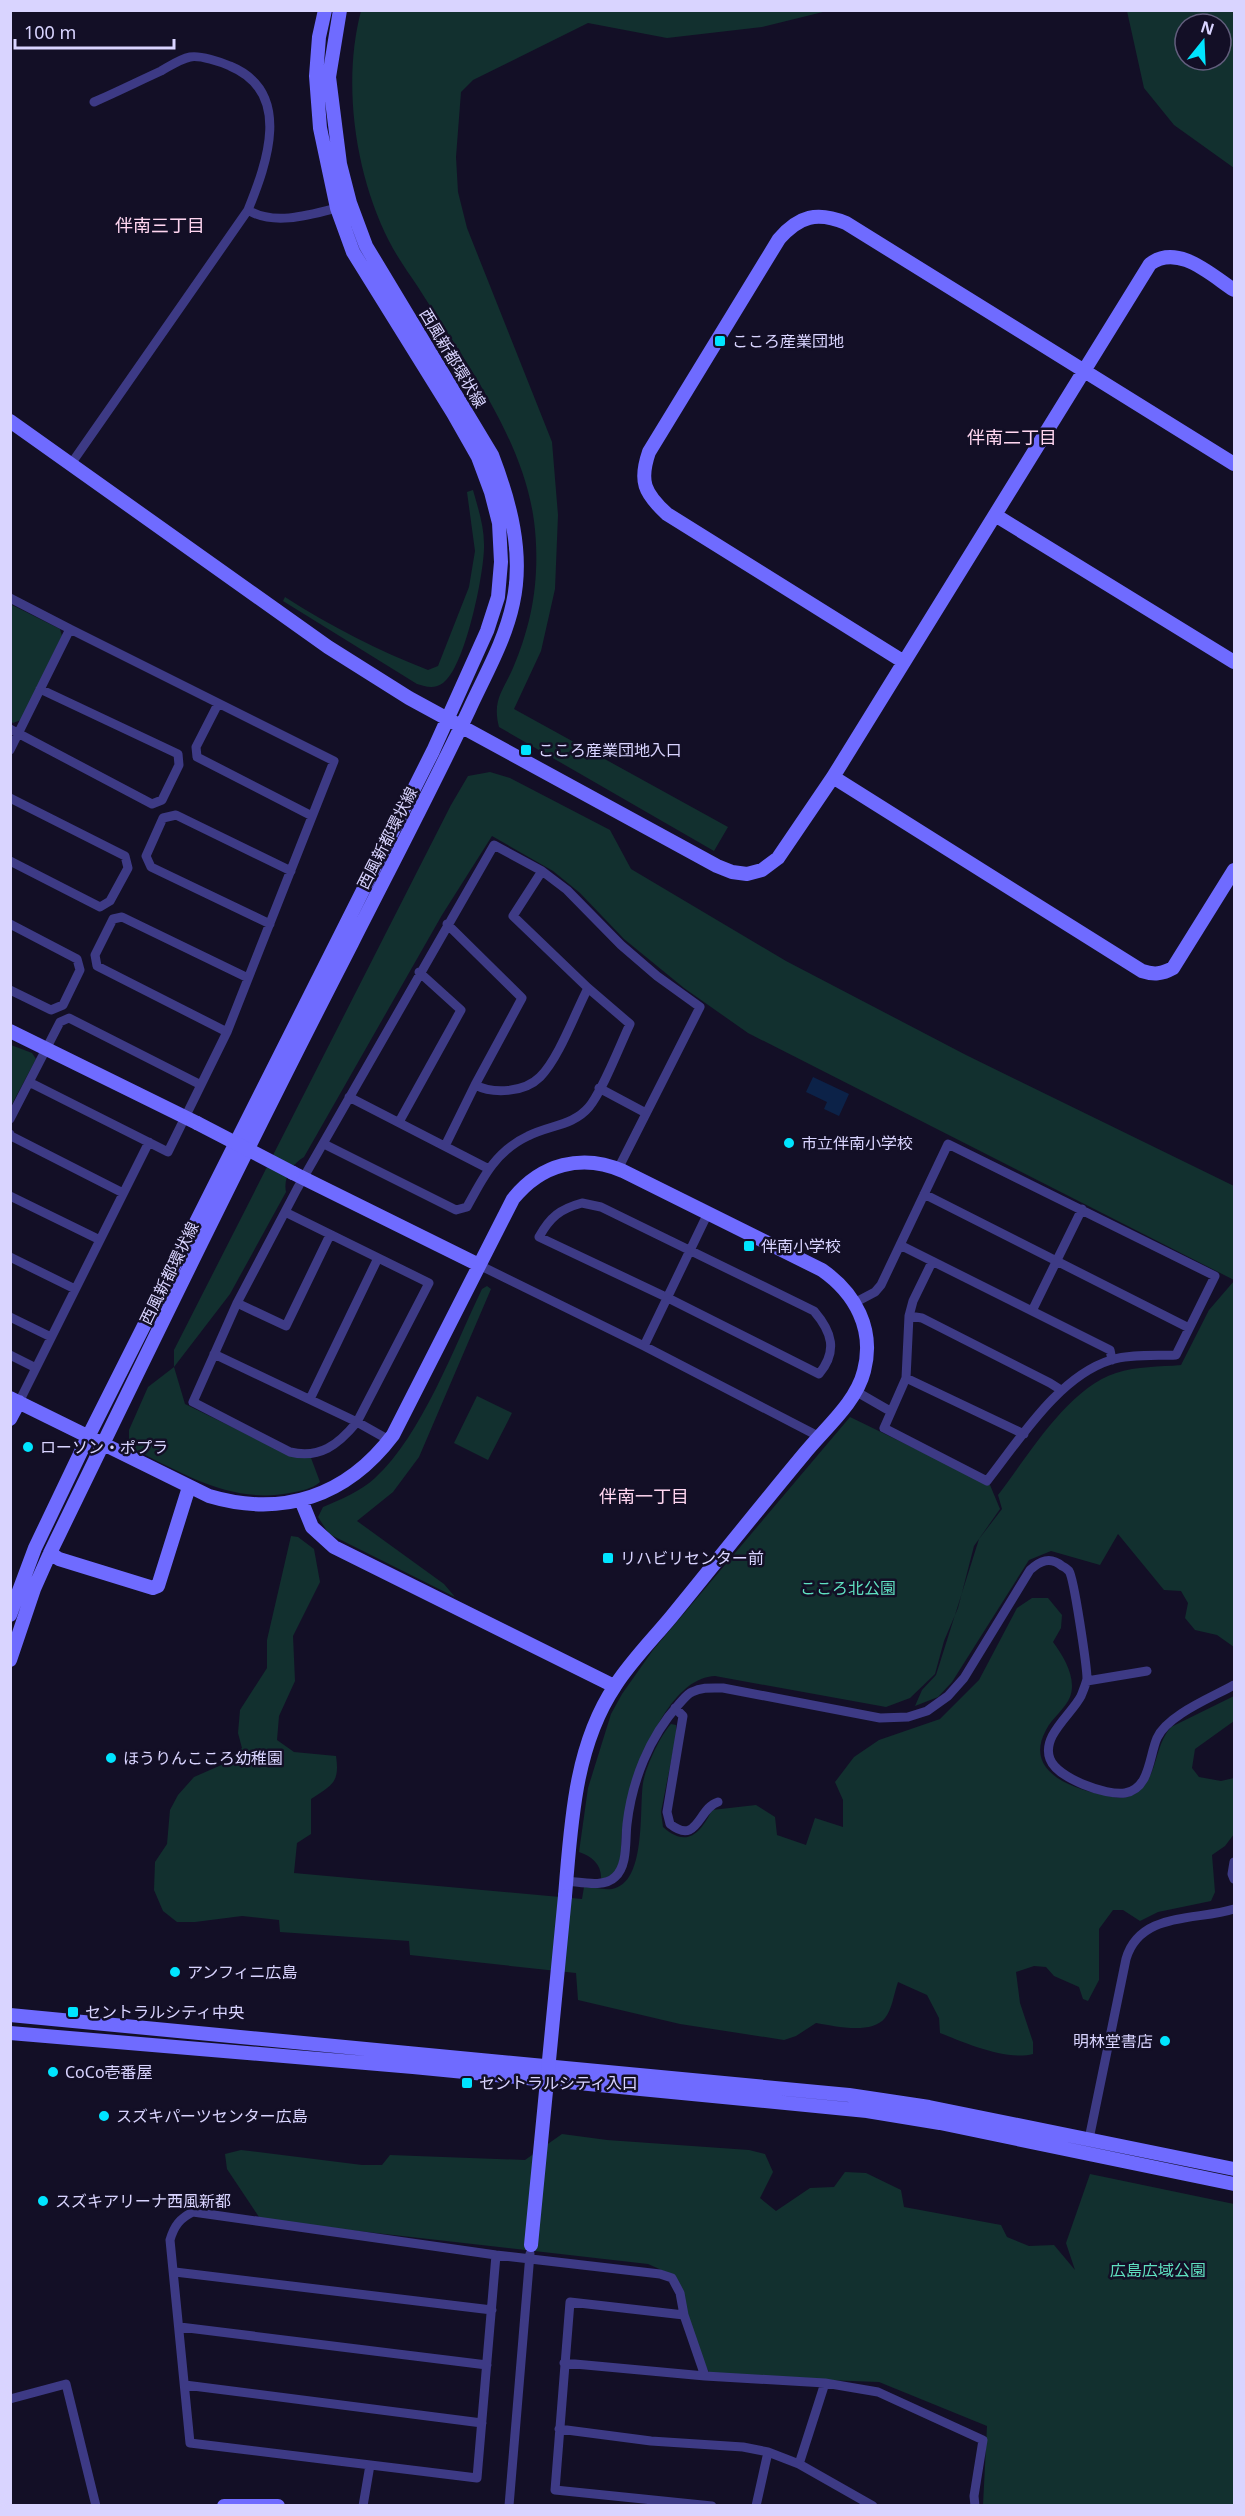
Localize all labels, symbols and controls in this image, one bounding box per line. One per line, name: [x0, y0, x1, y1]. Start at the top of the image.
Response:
scale bar: [15, 12, 174, 50]
north arrow: [1173, 12, 1233, 72]
text: N: [1198, 15, 1217, 40]
text: 100 m: [24, 20, 76, 44]
district label: 伴南三丁目: [115, 213, 205, 237]
street label: 西風新都環状線: [415, 304, 491, 412]
place label: こころ産業団地: [732, 330, 844, 352]
marker: こころ産業団地: [713, 334, 727, 348]
district label: 伴南二丁目: [967, 425, 1057, 449]
place label: こころ産業団地入口: [538, 739, 682, 761]
marker: こころ産業団地入口: [519, 743, 533, 757]
street label: 西風新都環状線: [352, 783, 422, 893]
place label: 市立伴南小学校: [801, 1132, 913, 1154]
marker: 市立伴南小学校: [782, 1136, 796, 1150]
street label: 西風新都環状線: [135, 1218, 203, 1328]
place label: 伴南小学校: [761, 1235, 841, 1257]
marker: 伴南小学校: [742, 1239, 756, 1253]
place label: ローソン・ポプラ: [40, 1436, 168, 1458]
marker: ローソン・ポプラ: [21, 1440, 35, 1454]
district label: 伴南一丁目: [599, 1484, 689, 1508]
place label: リハビリセンター前: [620, 1547, 764, 1569]
marker: リハビリセンター前: [601, 1551, 615, 1565]
park label: こころ北公園: [800, 1577, 896, 1599]
place label: ほうりんこころ幼稚園: [123, 1747, 283, 1769]
marker: ほうりんこころ幼稚園: [104, 1751, 118, 1765]
place label: アンフィニ広島: [187, 1961, 298, 1983]
marker: アンフィニ広島: [168, 1965, 182, 1979]
place label: セントラルシティ中央: [85, 2001, 244, 2023]
marker: セントラルシティ中央: [66, 2005, 80, 2019]
place label: 明林堂書店: [1073, 2030, 1153, 2052]
marker: 明林堂書店: [1158, 2034, 1172, 2048]
place label: CoCo壱番屋: [65, 2061, 153, 2083]
marker: CoCo壱番屋: [46, 2065, 60, 2079]
place label: セントラルシティ入口: [479, 2072, 638, 2094]
marker: セントラルシティ入口: [460, 2076, 474, 2090]
place label: スズキパーツセンター広島: [116, 2105, 308, 2127]
marker: スズキパーツセンター広島: [97, 2109, 111, 2123]
place label: スズキアリーナ西風新都: [55, 2190, 231, 2212]
marker: スズキアリーナ西風新都: [36, 2194, 50, 2208]
park label: 広島広域公園: [1110, 2259, 1206, 2281]

